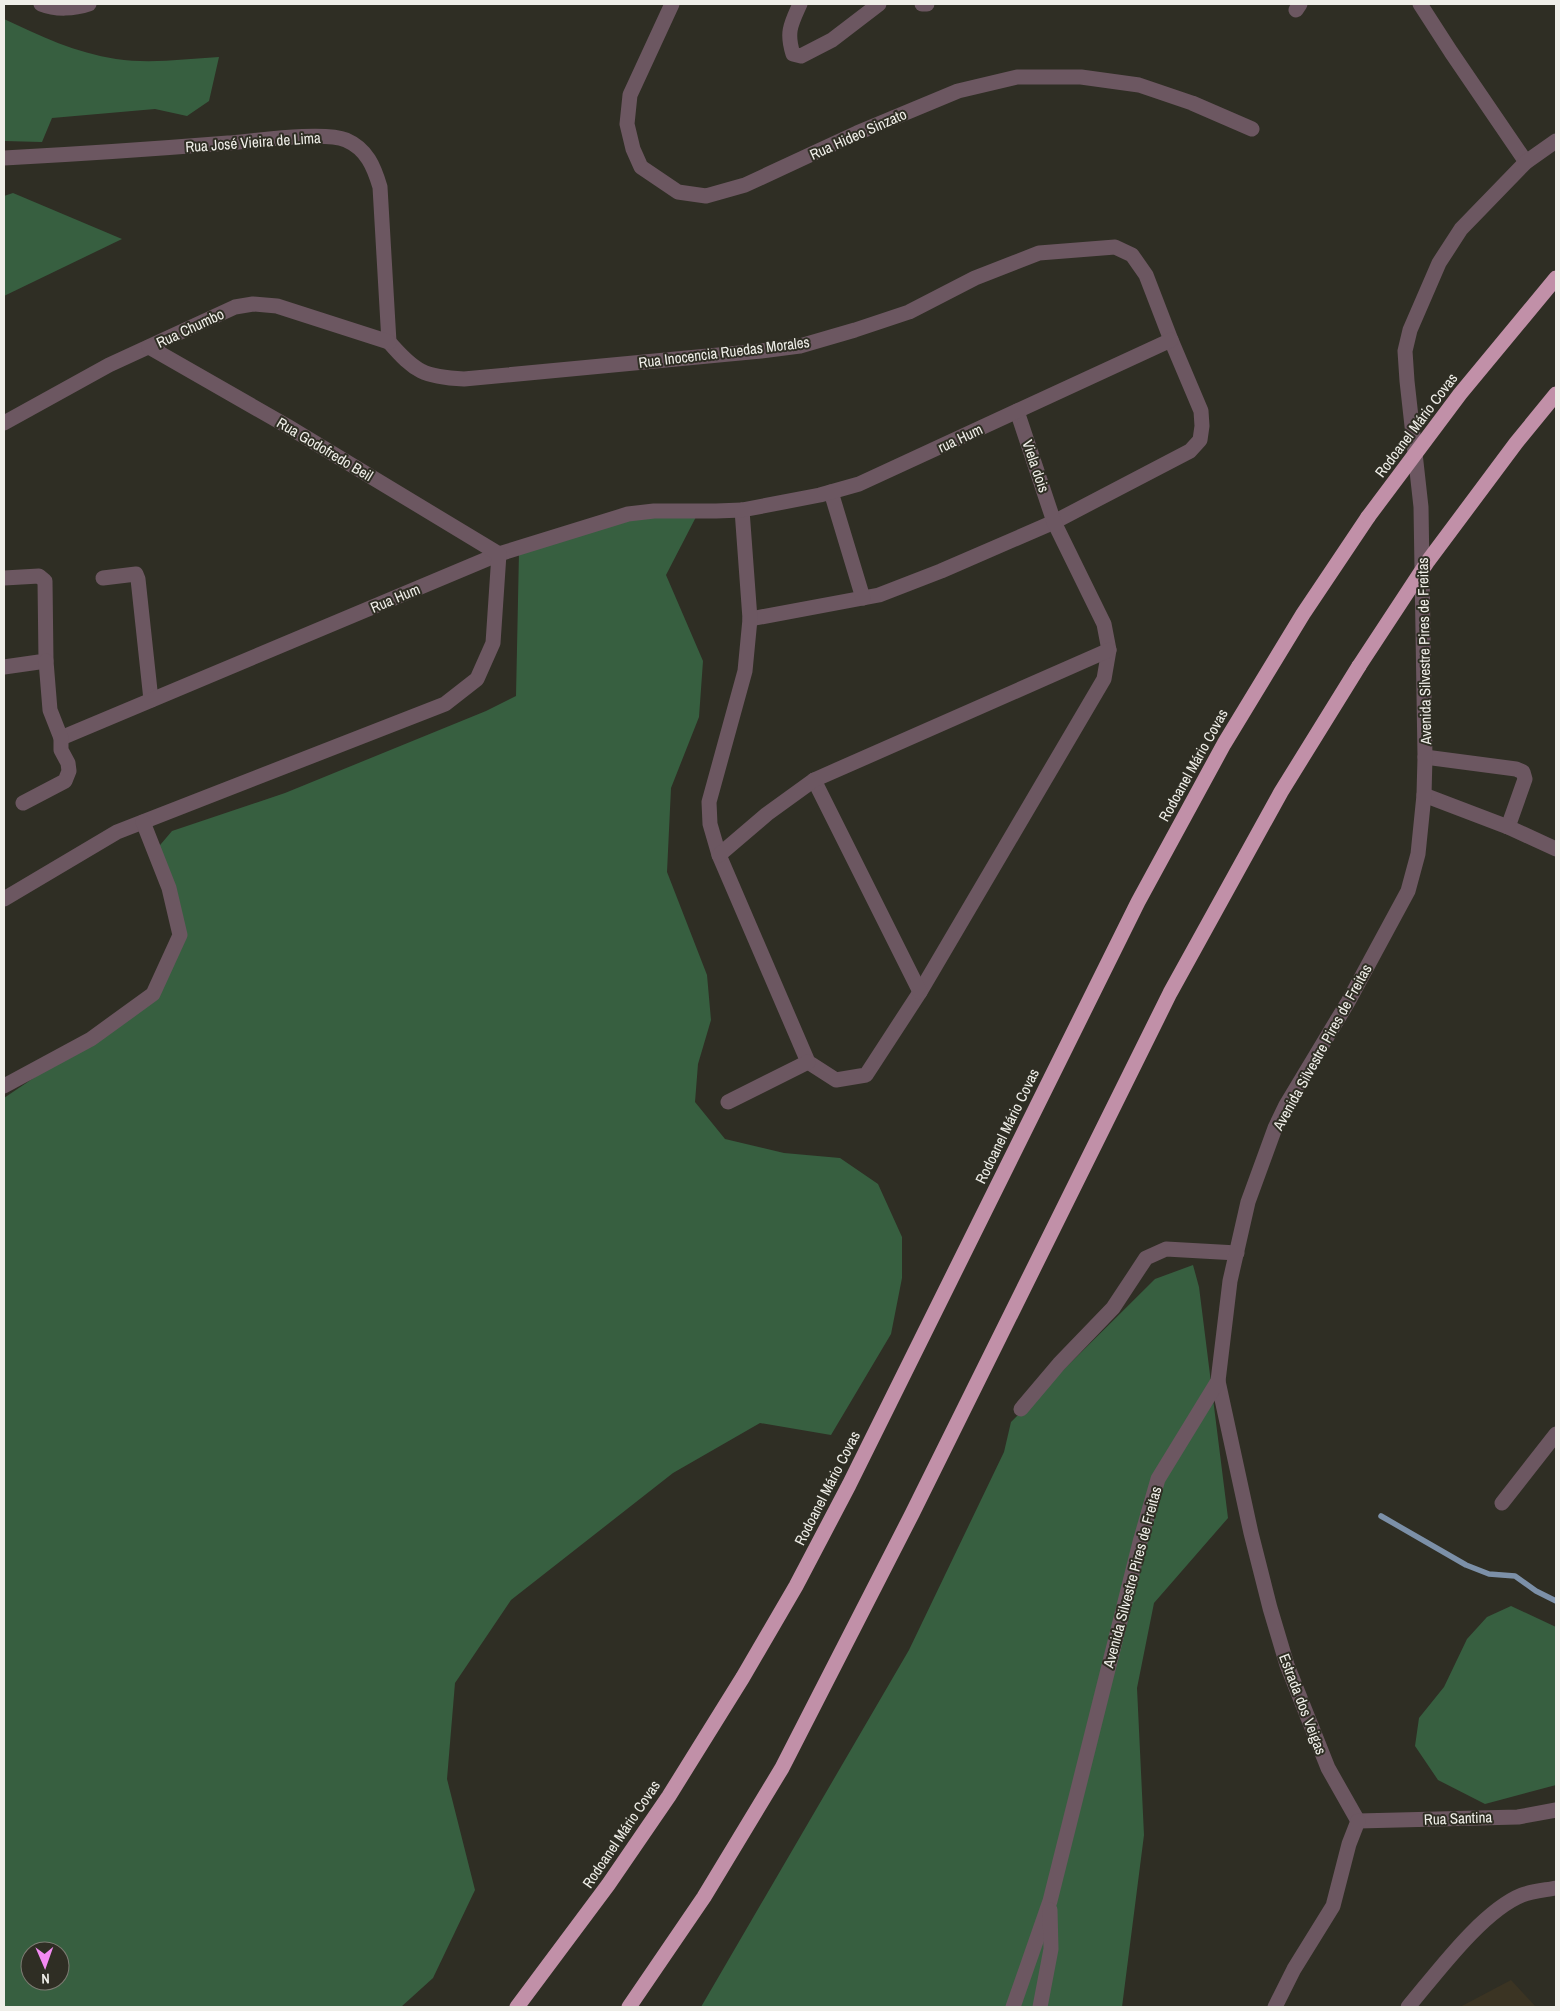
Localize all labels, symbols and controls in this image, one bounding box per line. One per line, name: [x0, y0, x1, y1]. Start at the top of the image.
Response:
street label: Rua Hideo Sinzato: [806, 103, 910, 165]
street label: Rua José Vieira de Lima: [185, 127, 322, 157]
street label: Rua Chumbo: [153, 303, 227, 353]
street label: Rua Inocencia Ruedas Morales: [637, 331, 811, 373]
street label: Rodoanel Mário Covas: [1370, 368, 1462, 482]
street label: Rua Godofredo Beil: [273, 412, 377, 486]
street label: rua Hum: [934, 419, 986, 457]
street label: Viela dois: [1017, 437, 1055, 495]
street label: Avenida Silvestre Pires de Freitas: [1412, 557, 1436, 746]
street label: Rua Hum: [367, 578, 423, 618]
street label: Rodoanel Mário Covas: [1153, 705, 1233, 825]
street label: Avenida Silvestre Pires de Freitas: [1267, 960, 1377, 1135]
street label: Rodoanel Mário Covas: [970, 1065, 1044, 1187]
street label: Rodoanel Mário Covas: [789, 1427, 865, 1549]
street label: Avenida Silvestre Pires de Freitas: [1097, 1484, 1166, 1671]
street label: Estrada dos Veigas: [1274, 1650, 1332, 1758]
street label: Rodoanel Mário Covas: [577, 1776, 665, 1892]
street label: Rua Santina: [1423, 1806, 1493, 1830]
north arrow: [20, 1941, 70, 1991]
text: N: [41, 1970, 50, 1988]

